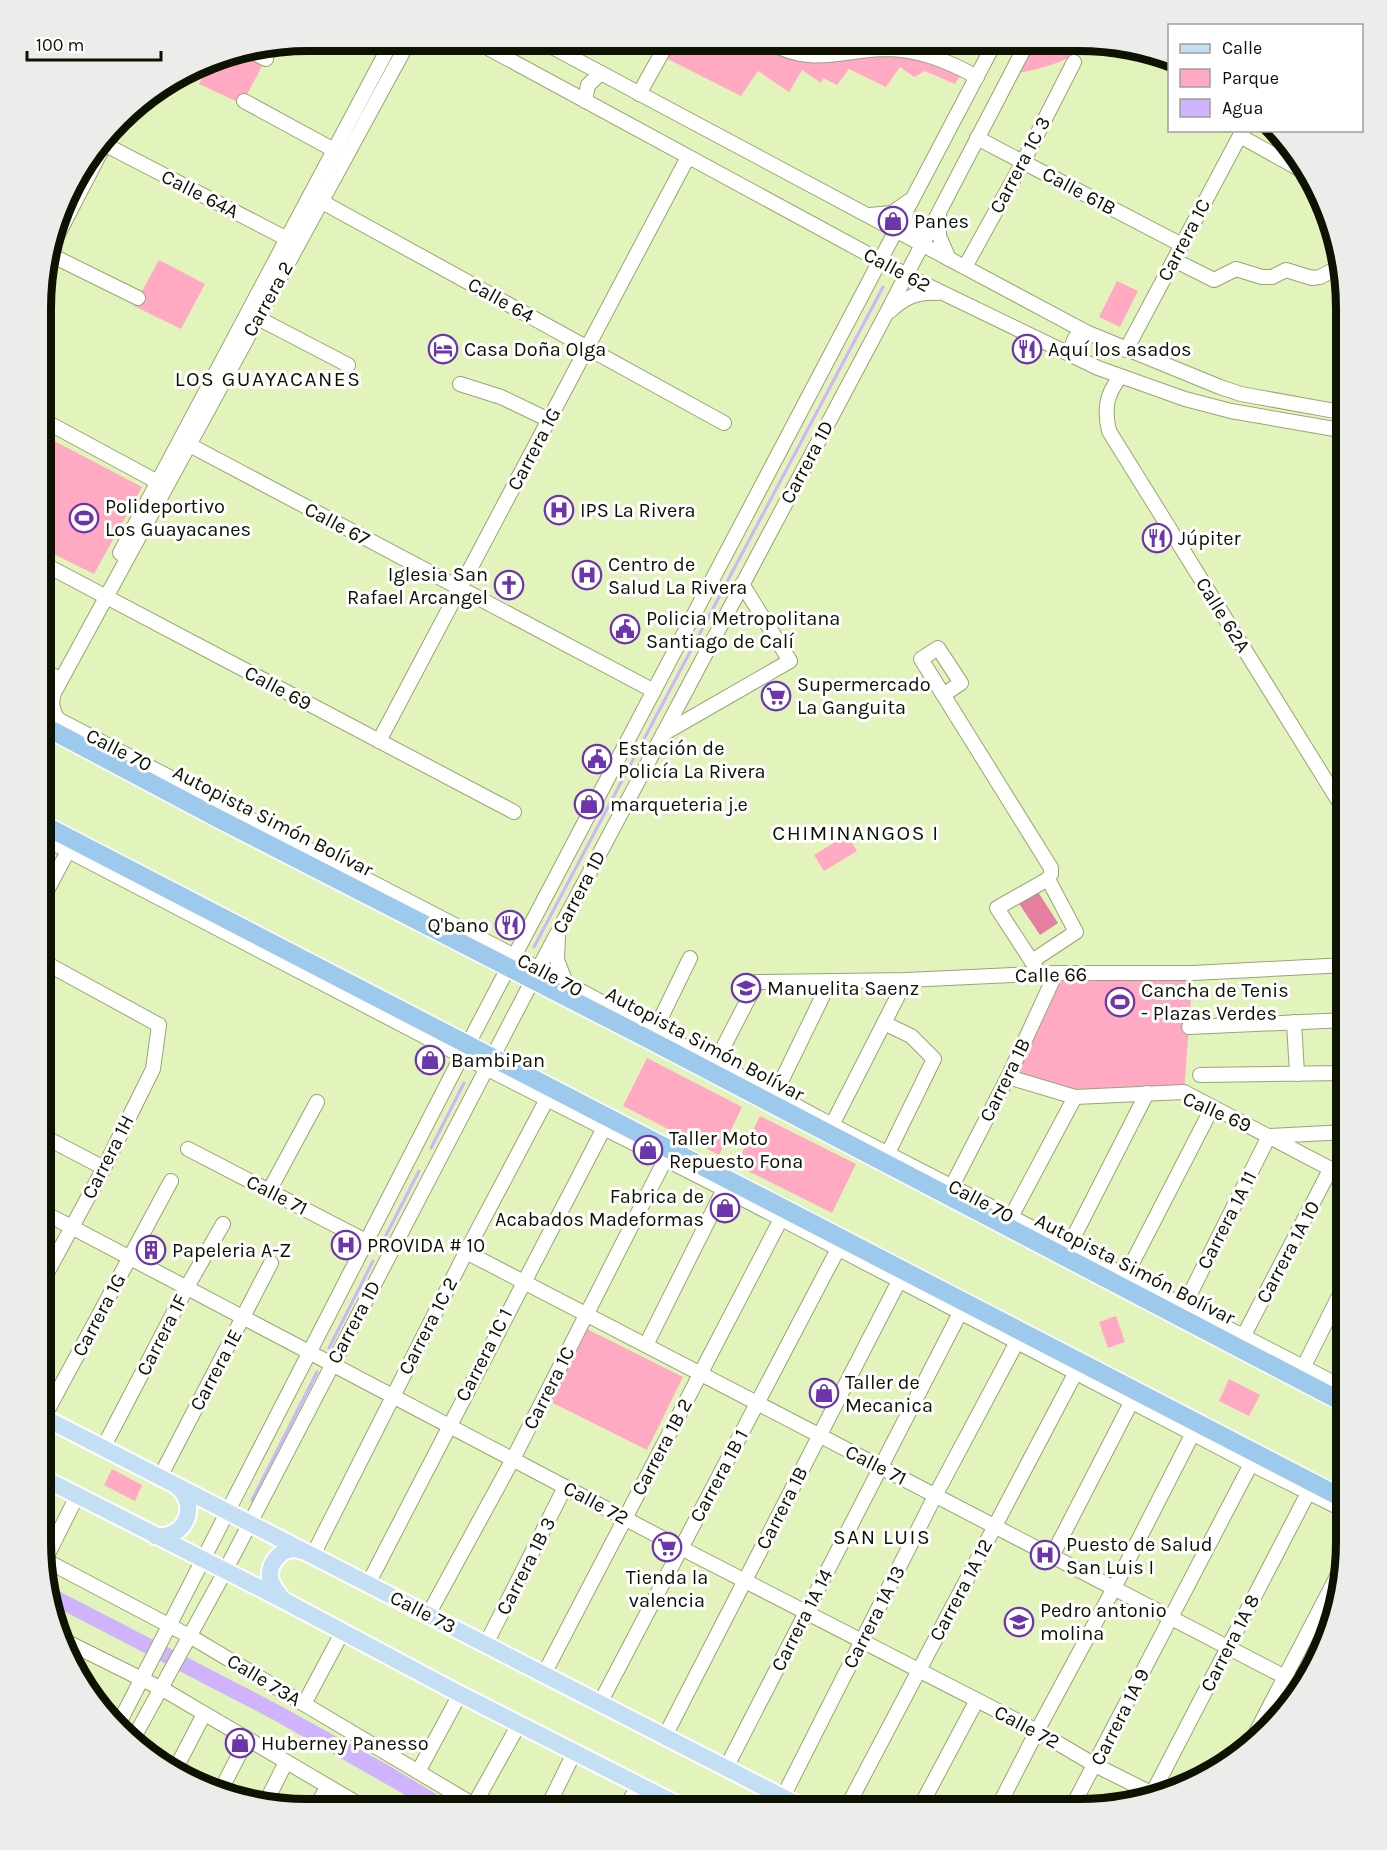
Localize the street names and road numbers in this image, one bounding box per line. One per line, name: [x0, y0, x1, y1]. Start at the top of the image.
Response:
street label: Carrera 1C 3: [985, 113, 1055, 217]
street label: Calle 61B: [1038, 162, 1120, 220]
street label: Calle 64A: [158, 165, 242, 223]
street label: Carrera 1C: [1153, 195, 1215, 285]
street label: Calle 62: [860, 243, 934, 297]
street label: Carrera 2: [238, 257, 298, 341]
street label: Calle 64: [464, 272, 538, 328]
street label: Carrera 1G: [503, 404, 565, 494]
street label: Carrera 1D: [776, 417, 838, 507]
street label: Calle 67: [301, 497, 374, 551]
street label: Calle 62A: [1191, 573, 1255, 657]
street label: Calle 69: [241, 661, 315, 715]
street label: Calle 70: [82, 724, 156, 776]
street label: Autopista Simón Bolívar: [169, 761, 377, 882]
street label: Carrera 1D: [548, 847, 610, 937]
street label: Calle 70: [513, 948, 587, 1002]
street label: Calle 66: [1015, 963, 1087, 987]
street label: Autopista Simón Bolívar: [602, 982, 809, 1106]
street label: Carrera 1B: [975, 1034, 1035, 1126]
street label: Calle 69: [1179, 1087, 1255, 1137]
street label: Carrera 1H: [77, 1111, 139, 1203]
street label: Carrera 1A 11: [1192, 1167, 1262, 1273]
street label: Calle 71: [243, 1170, 311, 1220]
street label: Calle 70: [944, 1174, 1018, 1228]
street label: Carrera 1A 10: [1251, 1197, 1325, 1307]
street label: Autopista Simón Bolívar: [1031, 1209, 1239, 1330]
street label: Carrera 1G: [68, 1270, 130, 1360]
street label: Carrera 1C 2: [394, 1273, 462, 1379]
street label: Carrera 1D: [323, 1277, 385, 1367]
street label: Carrera 1F: [132, 1291, 192, 1379]
street label: Carrera 1C 1: [451, 1305, 517, 1405]
street label: Carrera 1E: [185, 1325, 247, 1415]
street label: Carrera 1C: [518, 1343, 580, 1433]
street label: Carrera 1B 2: [627, 1395, 697, 1499]
street label: Carrera 1B 1: [685, 1426, 753, 1526]
street label: Calle 71: [842, 1440, 910, 1490]
street label: Carrera 1B: [751, 1463, 813, 1553]
street label: Calle 72: [559, 1476, 633, 1530]
street label: Carrera 1B 3: [492, 1513, 560, 1619]
street label: Carrera 1A 12: [925, 1535, 997, 1645]
street label: Carrera 1A 13: [838, 1562, 910, 1672]
street label: Carrera 1A 14: [766, 1565, 838, 1675]
street label: Calle 73: [386, 1586, 460, 1638]
street label: Carrera 1A 8: [1196, 1590, 1264, 1696]
street label: Calle 73A: [223, 1649, 305, 1711]
street label: Carrera 1A 9: [1086, 1665, 1154, 1769]
street label: Calle 72: [990, 1700, 1064, 1754]

